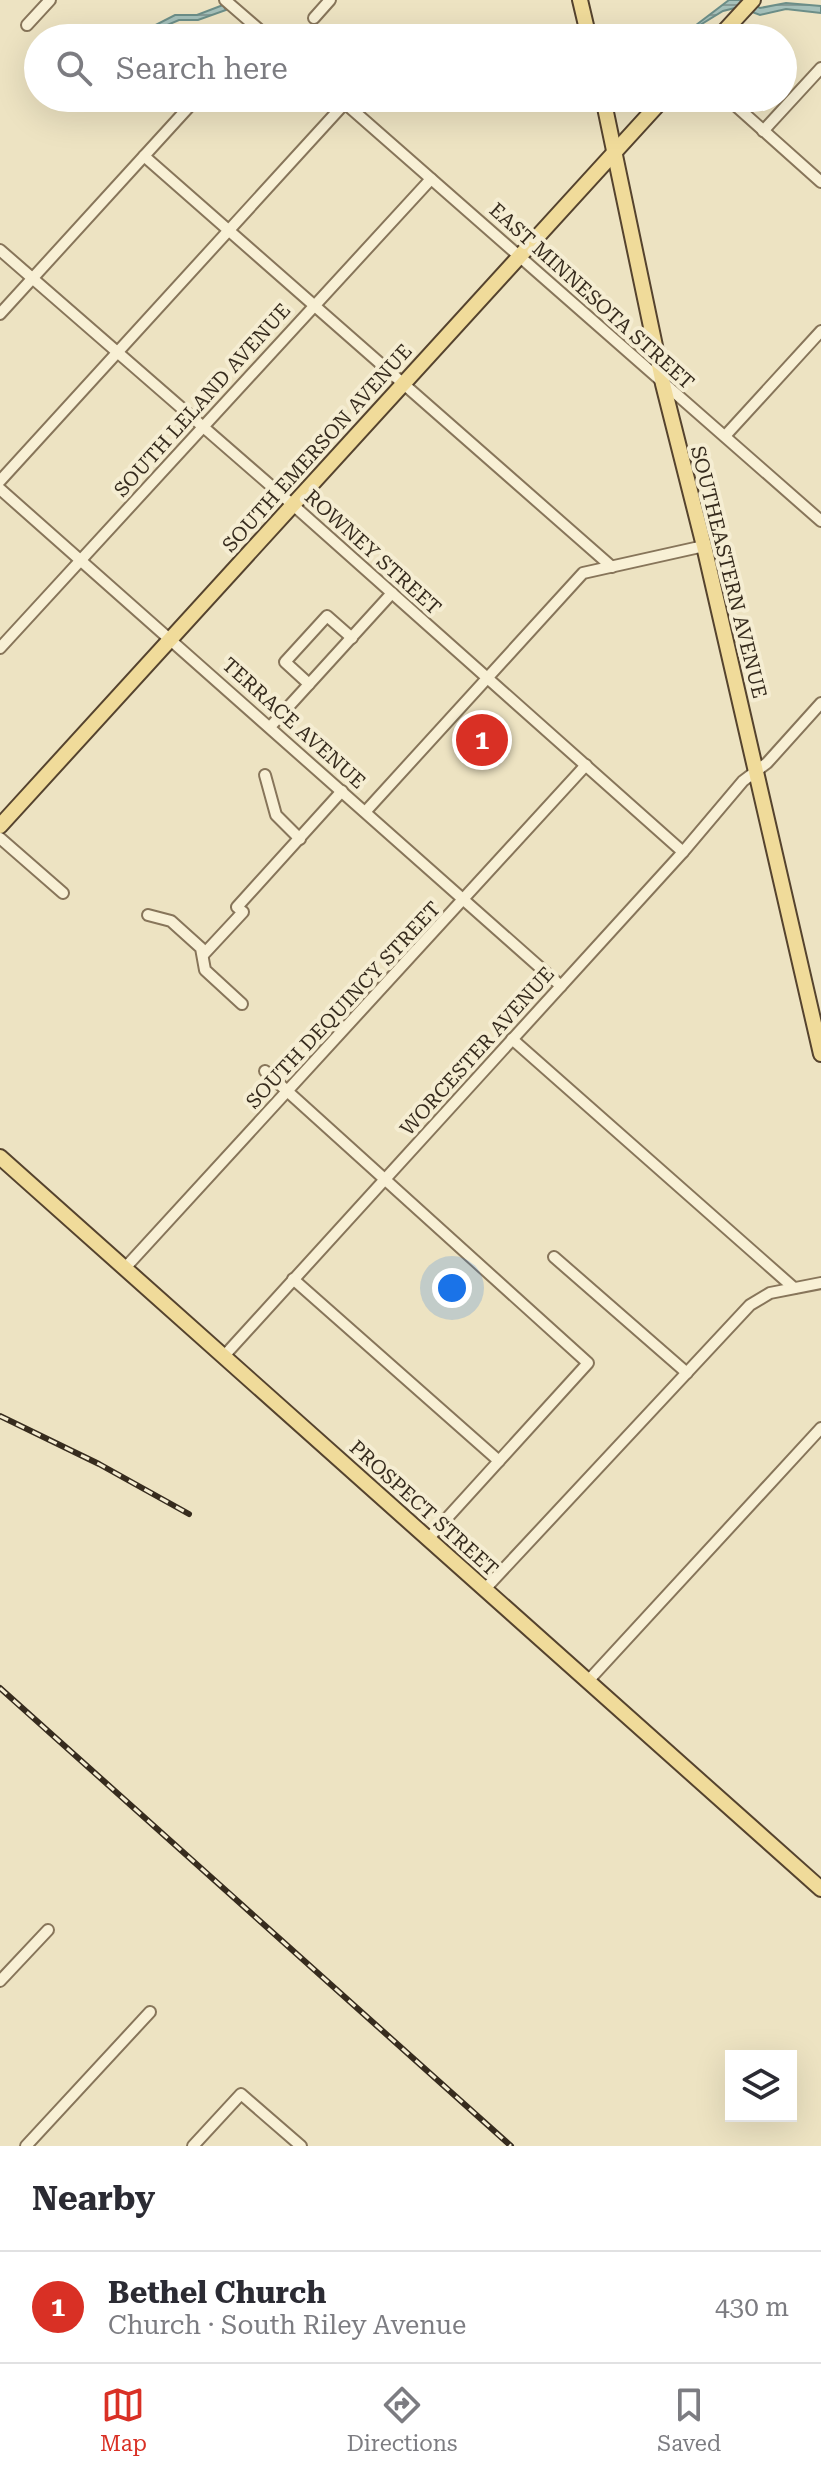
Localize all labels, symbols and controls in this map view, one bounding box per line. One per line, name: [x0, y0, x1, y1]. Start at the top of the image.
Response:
search box: [24, 24, 797, 112]
icon: search: [52, 46, 96, 90]
text: Search here: [116, 51, 288, 86]
street label: EAST MINNESOTA STREET: [485, 198, 699, 394]
street label: SOUTH LELAND AVENUE: [109, 298, 295, 502]
street label: SOUTH EMERSON AVENUE: [217, 339, 417, 557]
street label: SOUTHEASTERN AVENUE: [686, 443, 772, 701]
street label: ROWNEY STREET: [300, 484, 446, 620]
street label: TERRACE AVENUE: [217, 652, 371, 794]
pin: 1: [456, 710, 508, 770]
street label: SOUTH DEQUINCY STREET: [241, 897, 445, 1113]
street label: WORCESTER AVENUE: [395, 962, 559, 1140]
your location: [432, 1268, 472, 1308]
street label: PROSPECT STREET: [345, 1435, 503, 1581]
map controls: [725, 2050, 797, 2122]
button: layers: [725, 2050, 797, 2122]
text: Nearby: [32, 2178, 155, 2218]
text: Bethel Church: [108, 2275, 326, 2310]
text: 1: [51, 2292, 65, 2322]
text: 430 m: [715, 2292, 789, 2322]
text: Church · South Riley Avenue: [108, 2310, 466, 2340]
tab: Map: [100, 2383, 147, 2456]
tab: Directions: [347, 2383, 458, 2456]
tab: Saved: [657, 2383, 721, 2456]

